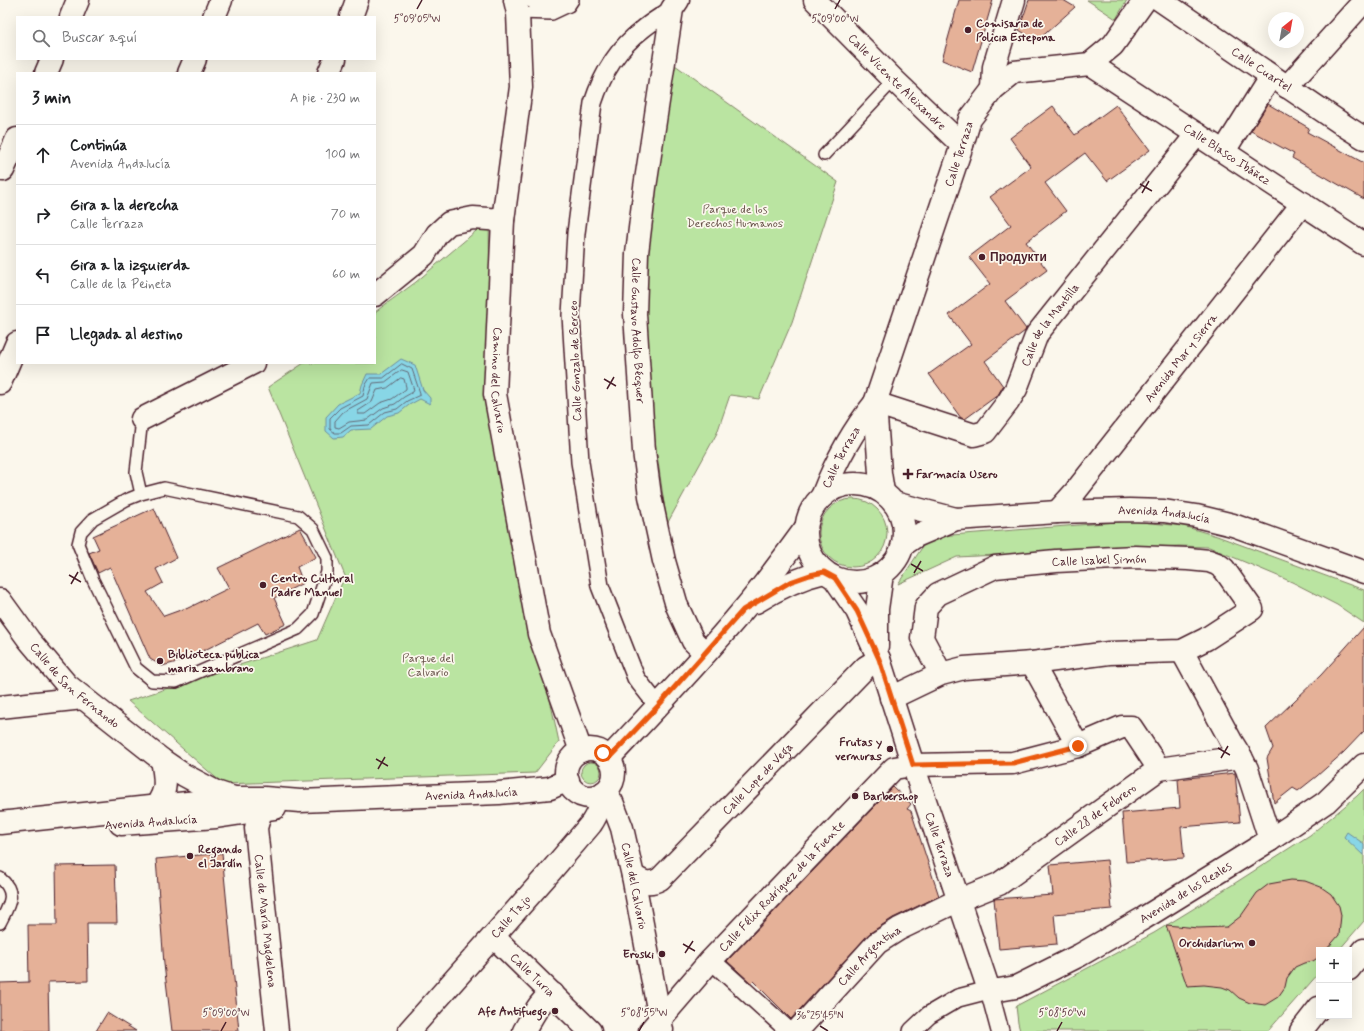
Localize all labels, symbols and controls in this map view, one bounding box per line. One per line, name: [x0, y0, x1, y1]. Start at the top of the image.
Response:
text: 5°09'05"W: [394, 12, 440, 26]
text: 5°09'00"W: [811, 12, 859, 26]
north arrow: [1268, 12, 1304, 48]
search box: [16, 16, 376, 60]
place label: Comisaria de Policia Estepona: [976, 16, 1056, 46]
marker: Comisaria de Policia Estepona: [963, 25, 973, 35]
icon: search: [30, 27, 52, 49]
text: Buscar aquí: [62, 28, 137, 48]
street label: Calle Vicente Aleixandre: [844, 31, 949, 134]
street label: Calle Cuartel: [1228, 44, 1294, 96]
text: 3 min: [32, 87, 71, 109]
text: A pie · 230 m: [290, 90, 360, 107]
street label: Calle Terraza: [941, 119, 978, 189]
street label: Calle Blasco Ibáñez: [1180, 120, 1273, 189]
text: Continúa: [70, 136, 127, 156]
icon: ahead: [32, 144, 54, 166]
text: 100 m: [325, 146, 360, 163]
text: Avenida Andalucía: [70, 156, 171, 173]
text: Gira a la derecha: [70, 196, 179, 216]
park label: Parque de los Derechos Humanos: [687, 202, 783, 232]
icon: right: [32, 204, 54, 226]
text: 70 m: [331, 206, 360, 223]
text: Calle Terraza: [70, 216, 144, 233]
place label: Продукти: [990, 250, 1047, 266]
marker: Продукти: [977, 252, 987, 262]
text: Gira a la izquierda: [70, 256, 189, 276]
street label: Calle Gustavo Adolfo Bécquer: [626, 257, 648, 405]
icon: left: [32, 264, 54, 286]
text: 60 m: [332, 266, 360, 283]
text: Calle de la Peineta: [70, 276, 172, 293]
street label: Calle de la Mantilla: [1018, 280, 1084, 369]
street label: Calle Gonzalo de Berceo: [566, 300, 586, 422]
street label: Avenida Mar y Sierra: [1142, 310, 1222, 406]
icon: arrive: [32, 324, 54, 346]
text: Llegada al destino: [70, 325, 183, 345]
street label: Camino del Calvario: [486, 327, 509, 434]
street label: Calle Terraza: [819, 423, 865, 491]
place label: Farmacia Usero: [916, 467, 998, 483]
marker: Farmacia Usero: [903, 469, 913, 479]
street label: Avenida Andalucía: [1118, 503, 1212, 528]
street label: Calle Isabel Simón: [1051, 551, 1147, 571]
place label: Centro Cultural Padre Manuel: [271, 571, 354, 601]
marker: Centro Cultural Padre Manuel: [258, 580, 268, 590]
street label: Calle de San Fernando: [26, 640, 122, 732]
place label: Biblioteca publica maria zambrano: [168, 647, 259, 677]
park label: Parque del Calvario: [402, 651, 454, 681]
marker: Biblioteca publica maria zambrano: [155, 656, 165, 666]
place label: Frutas y vernuras: [835, 735, 883, 765]
route end: [1069, 737, 1087, 755]
street label: Calle Lope de Vega: [719, 740, 797, 819]
route start: [594, 744, 612, 762]
marker: Frutas y vernuras: [885, 744, 895, 754]
street label: Calle 28 de Febrero: [1051, 781, 1140, 851]
street label: Avenida Andalucía: [425, 784, 519, 805]
place label: Barbershop: [863, 789, 919, 805]
marker: Barbershop: [850, 791, 860, 801]
street label: Calle Terraza: [920, 810, 957, 880]
street label: Avenida Andalucía: [104, 812, 198, 834]
street label: Calle Félix Rodríguez de la Fuente: [716, 817, 849, 956]
street label: Calle del Calvario: [617, 841, 650, 931]
place label: Regando el Jardín: [198, 842, 242, 872]
marker: Regando el Jardín: [185, 851, 195, 861]
street label: Calle de María Magdelena: [250, 853, 279, 989]
street label: Avenida de los Reales: [1137, 858, 1235, 928]
street label: Calle Tajo: [488, 892, 535, 942]
street label: Calle Argentina: [835, 922, 905, 990]
place label: Orchidarium: [1179, 936, 1244, 952]
marker: Orchidarium: [1247, 938, 1257, 948]
place label: Eroski: [623, 947, 654, 963]
map controls: [1316, 947, 1352, 1019]
button: +: [1316, 947, 1352, 983]
marker: Eroski: [657, 949, 667, 959]
street label: Calle Turia: [506, 950, 558, 1001]
button: −: [1316, 983, 1352, 1019]
place label: Afe Antifuego: [478, 1004, 547, 1021]
text: 5°09'00"W: [202, 1006, 250, 1020]
marker: Afe Antifuego: [550, 1006, 560, 1016]
text: 5°08'55"W: [621, 1006, 667, 1020]
text: 5°08'50"W: [1039, 1006, 1086, 1020]
text: 36°25'45"N: [796, 1009, 844, 1023]

